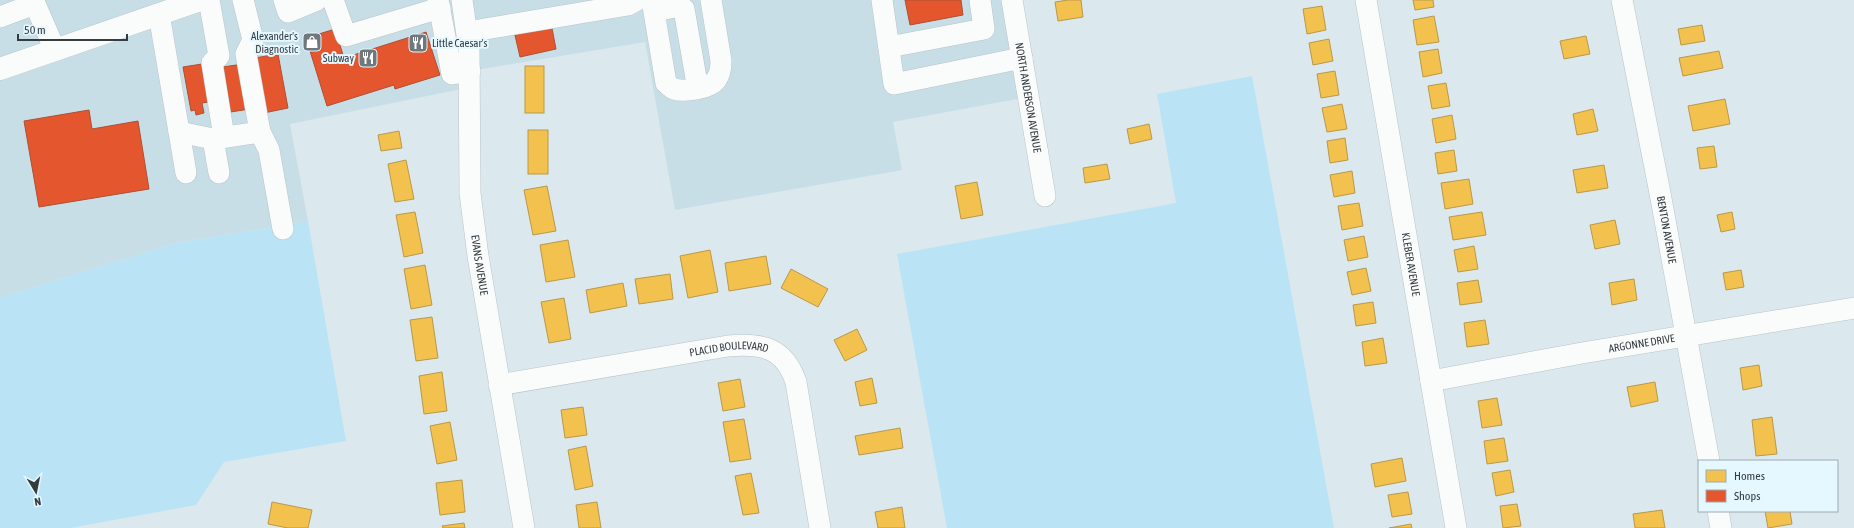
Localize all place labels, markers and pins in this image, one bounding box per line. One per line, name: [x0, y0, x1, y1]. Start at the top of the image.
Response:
place label: Alexander's Diagnostic: [251, 30, 299, 55]
shop icon: Alexander's Diagnostic: [301, 31, 323, 53]
restaurant icon: Little Caesar's: [407, 32, 429, 54]
place label: Little Caesar's: [432, 37, 488, 49]
restaurant icon: Subway: [357, 47, 379, 69]
place label: Subway: [323, 52, 354, 64]

